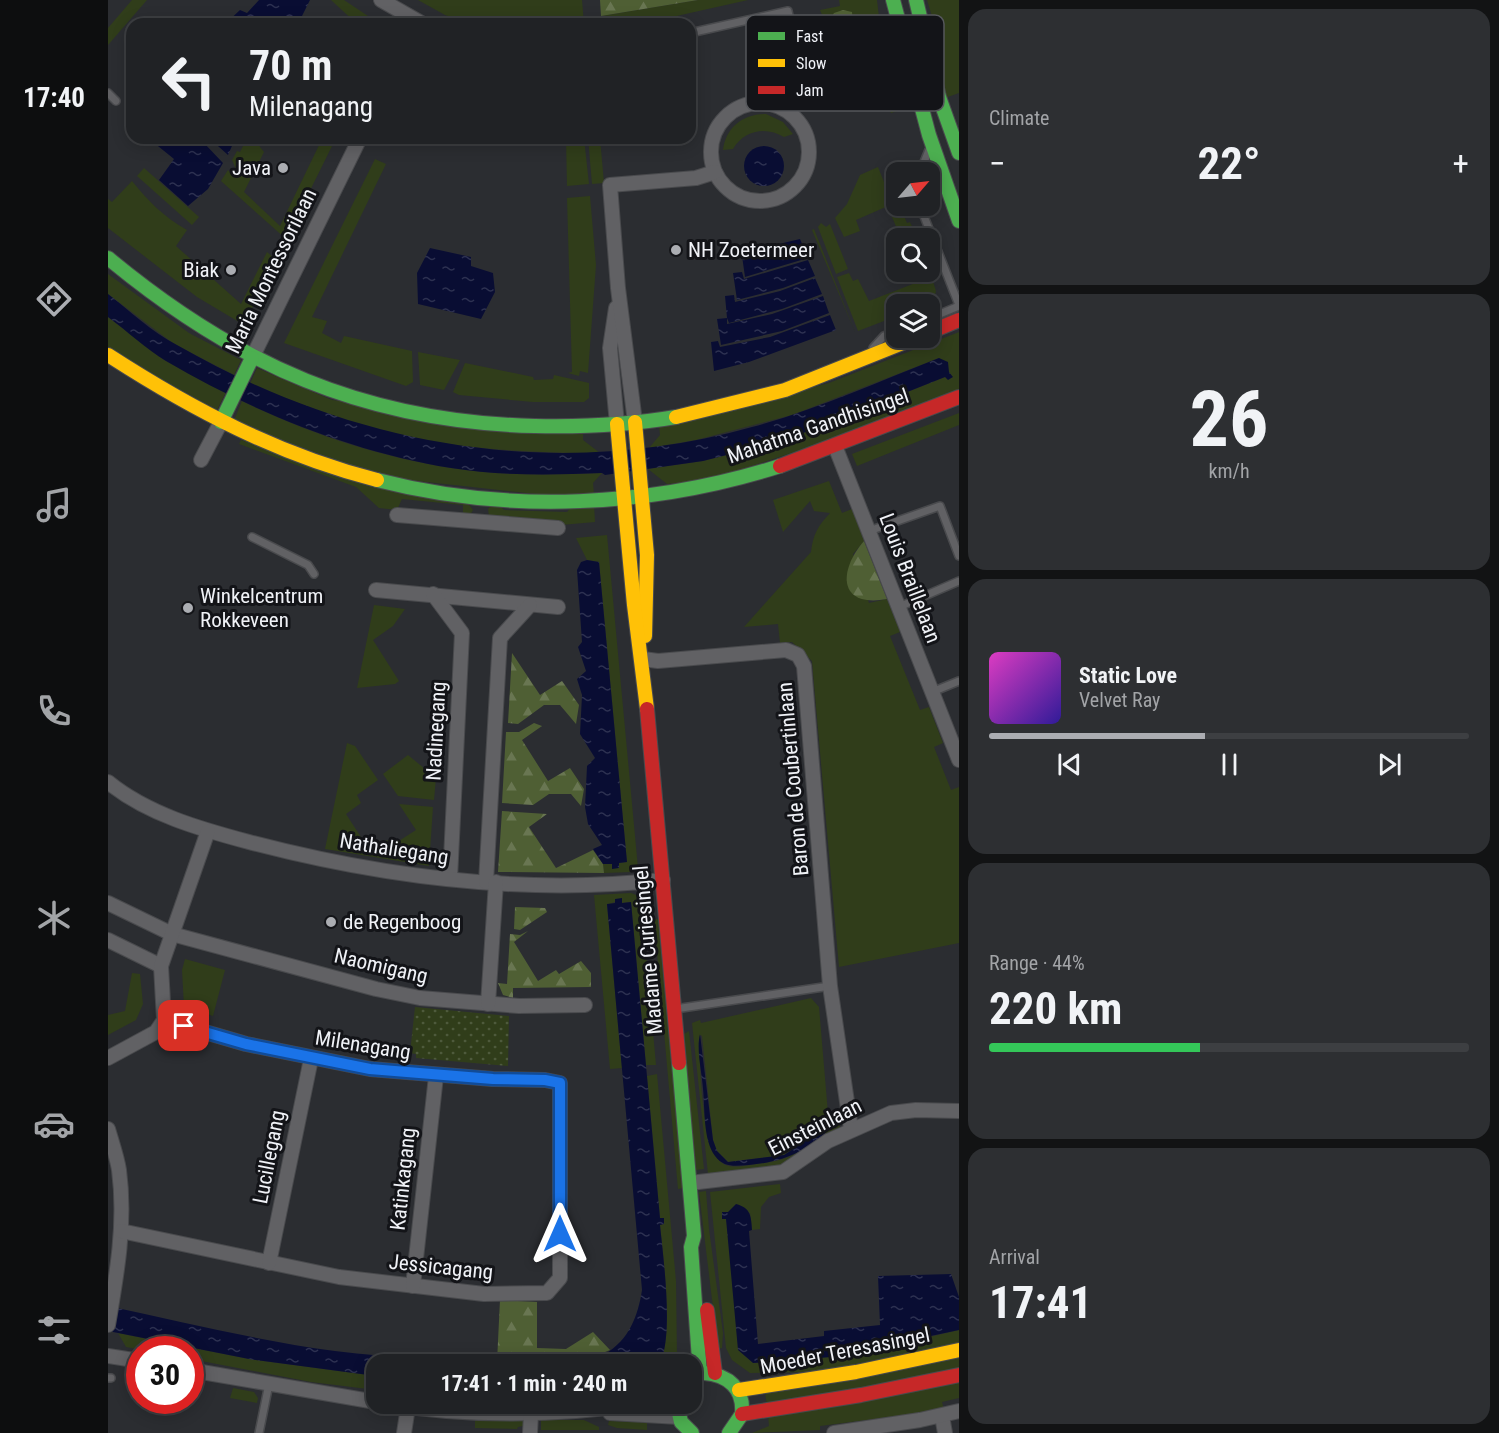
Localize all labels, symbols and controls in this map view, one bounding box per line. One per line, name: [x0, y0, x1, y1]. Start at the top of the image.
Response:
legend: [746, 15, 944, 111]
text: Fast: [796, 27, 823, 46]
text: 70 m: [249, 41, 332, 90]
icon: left: [150, 42, 228, 120]
text: Slow: [796, 54, 826, 73]
text: Jam: [796, 81, 823, 100]
text: 17:40: [23, 82, 85, 114]
text: Milenagang: [249, 91, 373, 123]
text: Climate: [989, 106, 1049, 130]
text: 22°: [1198, 137, 1261, 190]
text: −: [989, 144, 1006, 183]
text: +: [1453, 144, 1469, 183]
place label: Java: [232, 156, 271, 180]
marker: Java: [276, 161, 290, 175]
north arrow: [886, 162, 940, 216]
map controls: [886, 162, 940, 348]
street label: Maria Montessorilaan: [221, 185, 321, 357]
button: search: [886, 228, 940, 282]
place label: NH Zoetermeer: [688, 238, 814, 262]
marker: NH Zoetermeer: [669, 243, 683, 257]
place label: Biak: [183, 258, 220, 282]
marker: Biak: [224, 263, 238, 277]
icon: directions: [33, 278, 75, 320]
button: layers: [886, 294, 940, 348]
text: 26: [1190, 374, 1268, 465]
street label: Mahatma Gandhisingel: [724, 384, 912, 468]
text: km/h: [1208, 459, 1250, 483]
icon: music: [33, 484, 75, 526]
street label: Louis Braillelaan: [874, 510, 946, 646]
place label: Winkelcentrum Rokkeveen: [200, 584, 323, 632]
marker: Winkelcentrum Rokkeveen: [181, 601, 195, 615]
text: Static Love: [1079, 663, 1177, 688]
street label: Nadinegang: [421, 681, 451, 781]
street label: Baron de Coubertinlaan: [773, 681, 813, 877]
text: Velvet Ray: [1079, 688, 1160, 712]
icon: phone: [33, 690, 75, 732]
icon: previous: [1053, 748, 1086, 781]
icon: pause: [1213, 748, 1246, 781]
icon: next: [1373, 748, 1406, 781]
street label: Nathaliegang: [338, 829, 450, 869]
street label: Madame Curiesingel: [629, 864, 667, 1036]
icon: climate: [33, 897, 75, 939]
place label: de Regenboog: [343, 910, 461, 934]
marker: de Regenboog: [324, 915, 338, 929]
street label: Naomigang: [332, 944, 430, 988]
text: Range · 44%: [989, 951, 1085, 975]
text: 220 km: [989, 982, 1122, 1035]
pin: [158, 1000, 209, 1051]
icon: arrive: [167, 1009, 200, 1042]
street label: Milenagang: [313, 1026, 413, 1064]
street label: Einsteinlaan: [764, 1093, 866, 1161]
icon: car: [33, 1103, 75, 1145]
street label: Lucillegang: [248, 1108, 290, 1206]
street label: Katinkagang: [386, 1126, 420, 1232]
position arrow: [528, 1202, 592, 1266]
text: Arrival: [989, 1245, 1040, 1269]
street label: Jessicagang: [388, 1250, 494, 1284]
text: 17:41: [989, 1276, 1092, 1329]
icon: filters: [33, 1309, 75, 1351]
street label: Moeder Teresasingel: [758, 1323, 932, 1379]
speed limit sign: 30: [126, 1336, 204, 1414]
text: 17:41 · 1 min · 240 m: [441, 1371, 627, 1396]

